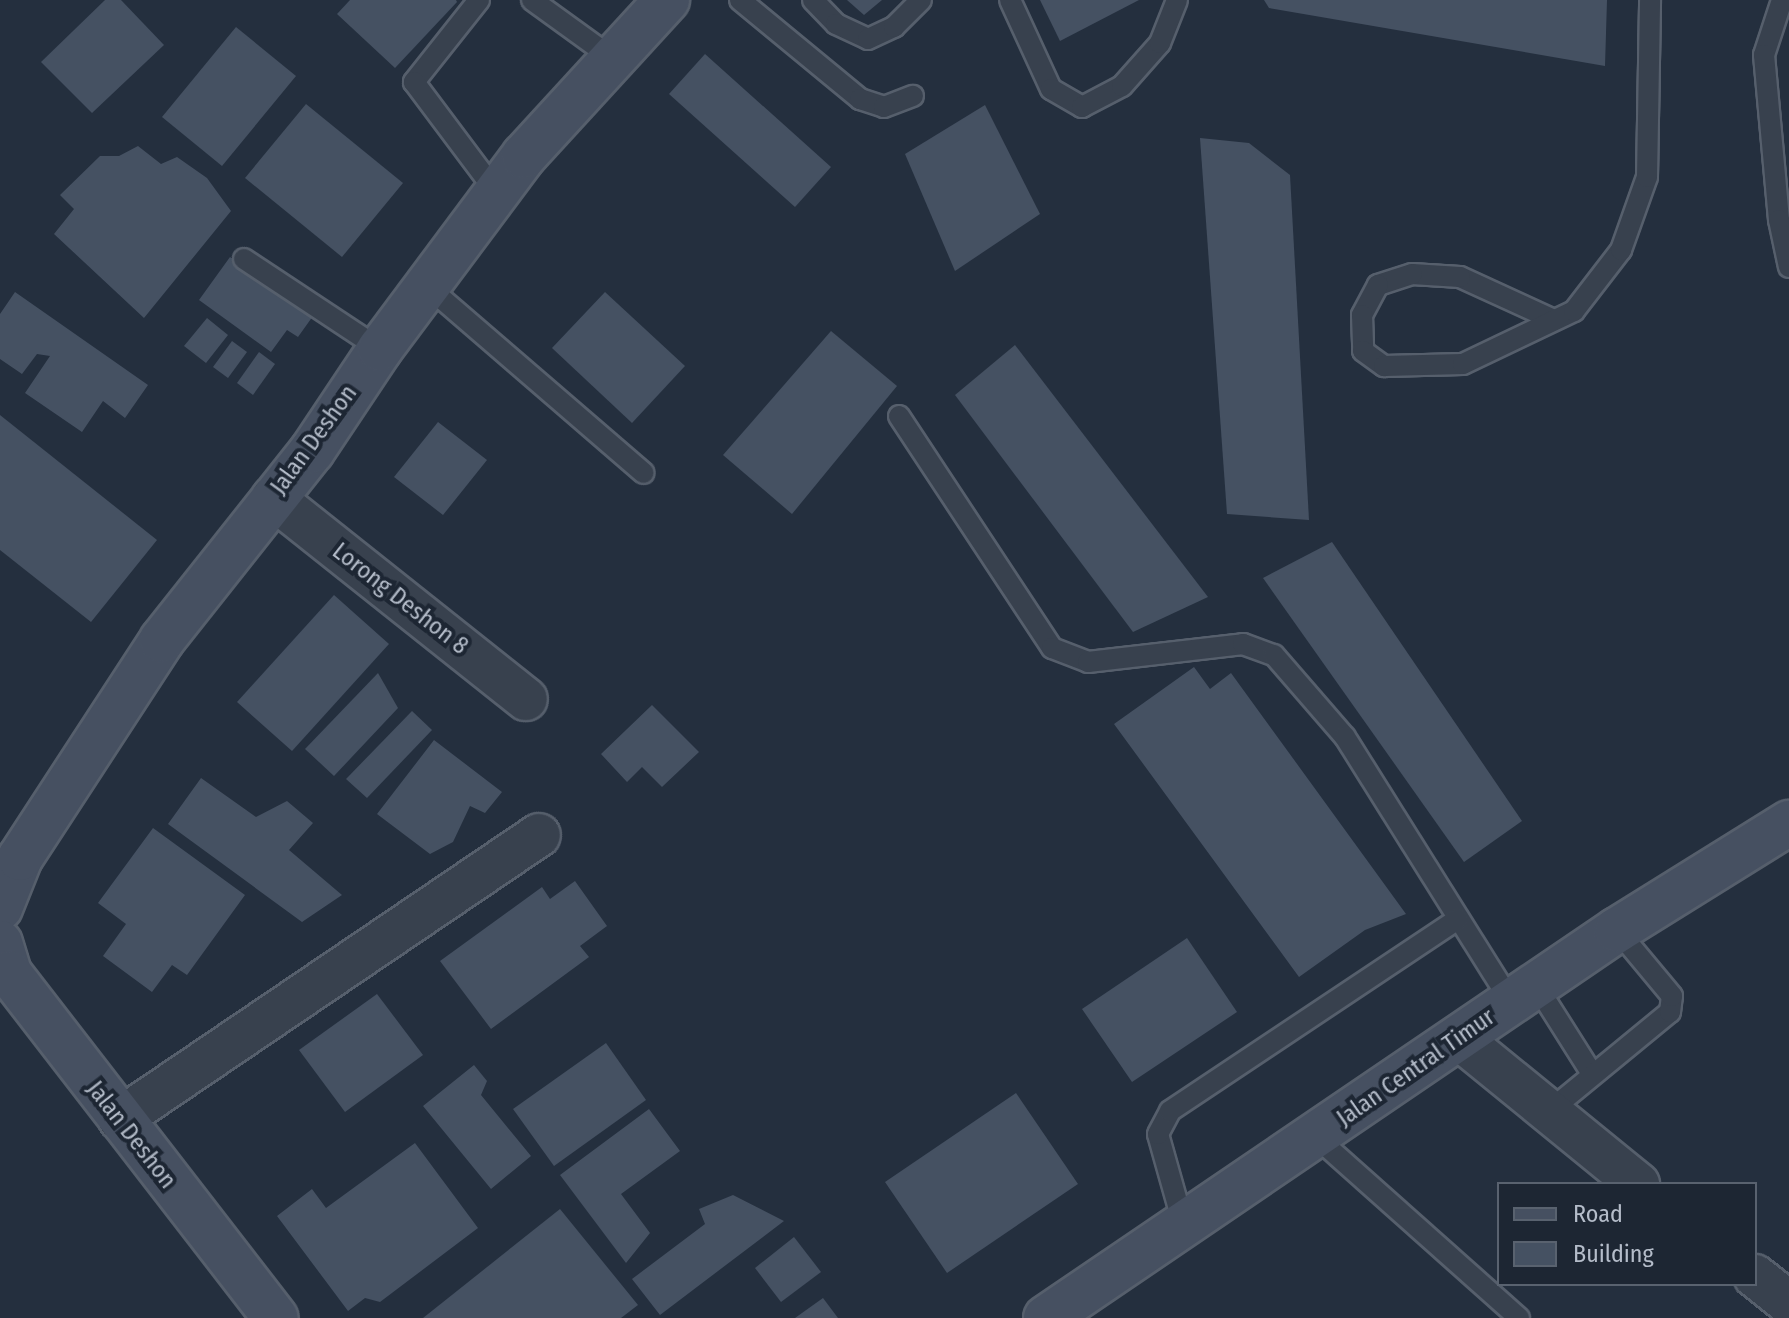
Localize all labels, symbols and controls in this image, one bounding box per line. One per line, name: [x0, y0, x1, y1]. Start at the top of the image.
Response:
street label: Jalan Deshon: [265, 380, 363, 500]
street label: Lorong Deshon 8: [326, 537, 474, 661]
street label: Jalan Central Timur: [1332, 1003, 1500, 1133]
street label: Jalan Deshon: [80, 1076, 182, 1194]
legend: [1497, 1182, 1757, 1286]
text: Road: [1573, 1200, 1623, 1228]
text: Building: [1573, 1240, 1654, 1268]

